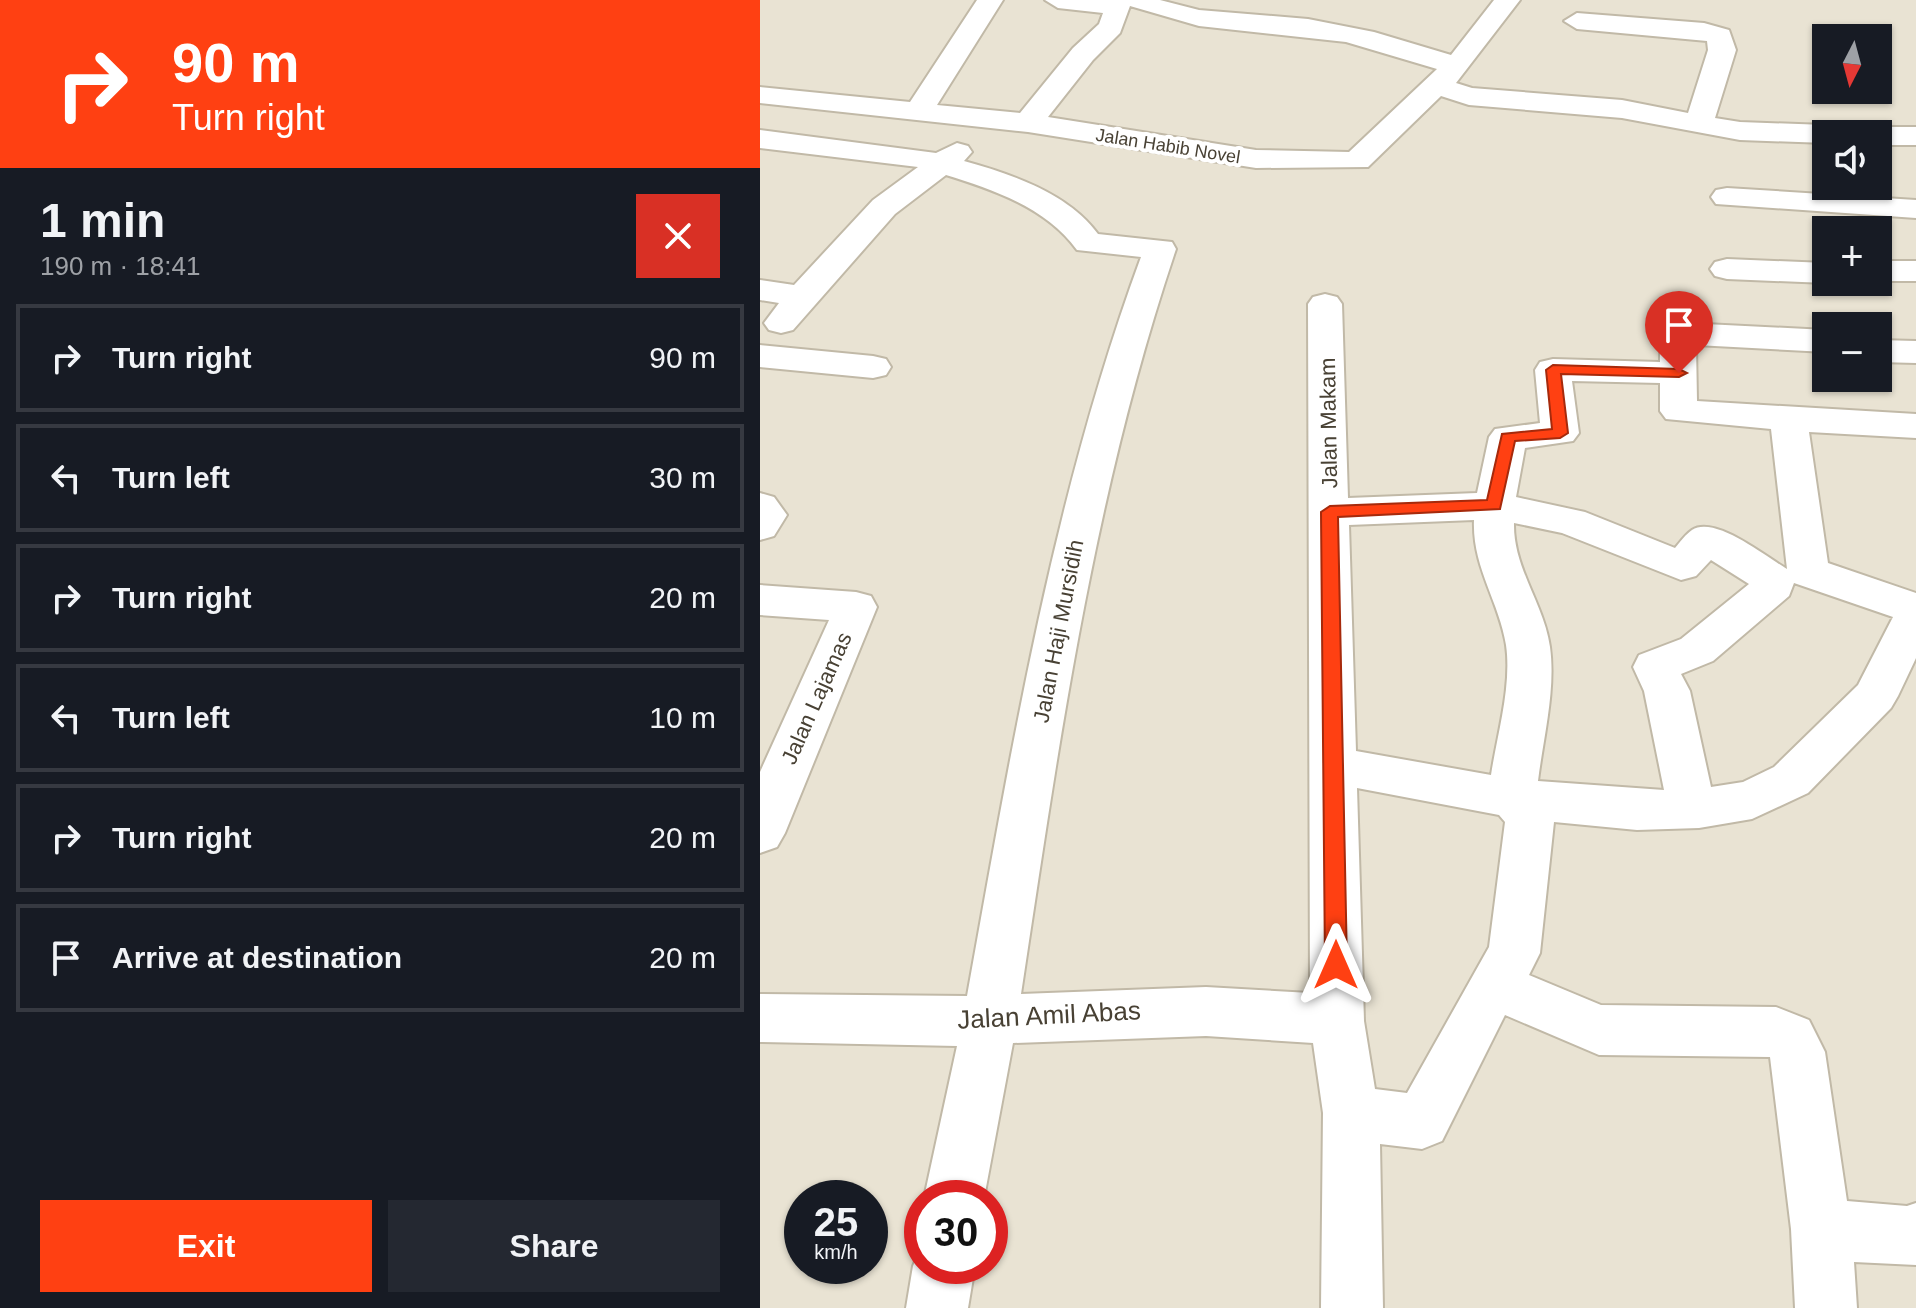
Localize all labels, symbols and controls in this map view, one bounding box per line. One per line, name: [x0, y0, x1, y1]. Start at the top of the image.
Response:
north arrow: [1812, 24, 1892, 104]
map controls: [1812, 24, 1892, 392]
text: 90 m: [172, 31, 300, 94]
icon: right: [40, 32, 144, 136]
text: Turn right: [172, 97, 325, 138]
button: sound: [1812, 120, 1892, 200]
street label: Jalan Habib Novel: [1094, 125, 1242, 167]
text: 1 min: [40, 194, 165, 247]
button: close: [636, 194, 720, 278]
button: +: [1812, 216, 1892, 296]
text: 190 m · 18:41: [40, 251, 200, 281]
pin: [1645, 291, 1713, 373]
icon: arrive: [1657, 303, 1701, 347]
button: −: [1812, 312, 1892, 392]
icon: right: [44, 336, 88, 380]
text: Turn right: [112, 341, 251, 374]
text: 90 m: [649, 341, 716, 374]
street label: Jalan Makam: [1315, 357, 1342, 489]
icon: left: [44, 456, 88, 500]
text: Turn left: [112, 461, 230, 494]
text: 30 m: [649, 461, 716, 494]
street label: Jalan Haji Mursidih: [1028, 537, 1088, 725]
icon: right: [44, 576, 88, 620]
text: Turn right: [112, 581, 251, 614]
text: 20 m: [649, 581, 716, 614]
street label: Jalan Lajamas: [776, 628, 857, 768]
icon: left: [44, 696, 88, 740]
text: Turn left: [112, 701, 230, 734]
text: 10 m: [649, 701, 716, 734]
icon: right: [44, 816, 88, 860]
text: Turn right: [112, 821, 251, 854]
text: 20 m: [649, 821, 716, 854]
position arrow: [1294, 923, 1378, 1007]
icon: arrive: [44, 936, 88, 980]
text: Arrive at destination: [112, 941, 402, 974]
text: 20 m: [649, 941, 716, 974]
street label: Jalan Amil Abas: [957, 995, 1141, 1035]
speed limit sign: 30: [904, 1180, 1008, 1284]
button: Exit: [40, 1200, 372, 1292]
button: Share: [388, 1200, 720, 1292]
text: 25: [814, 1200, 858, 1244]
text: km/h: [814, 1241, 858, 1263]

